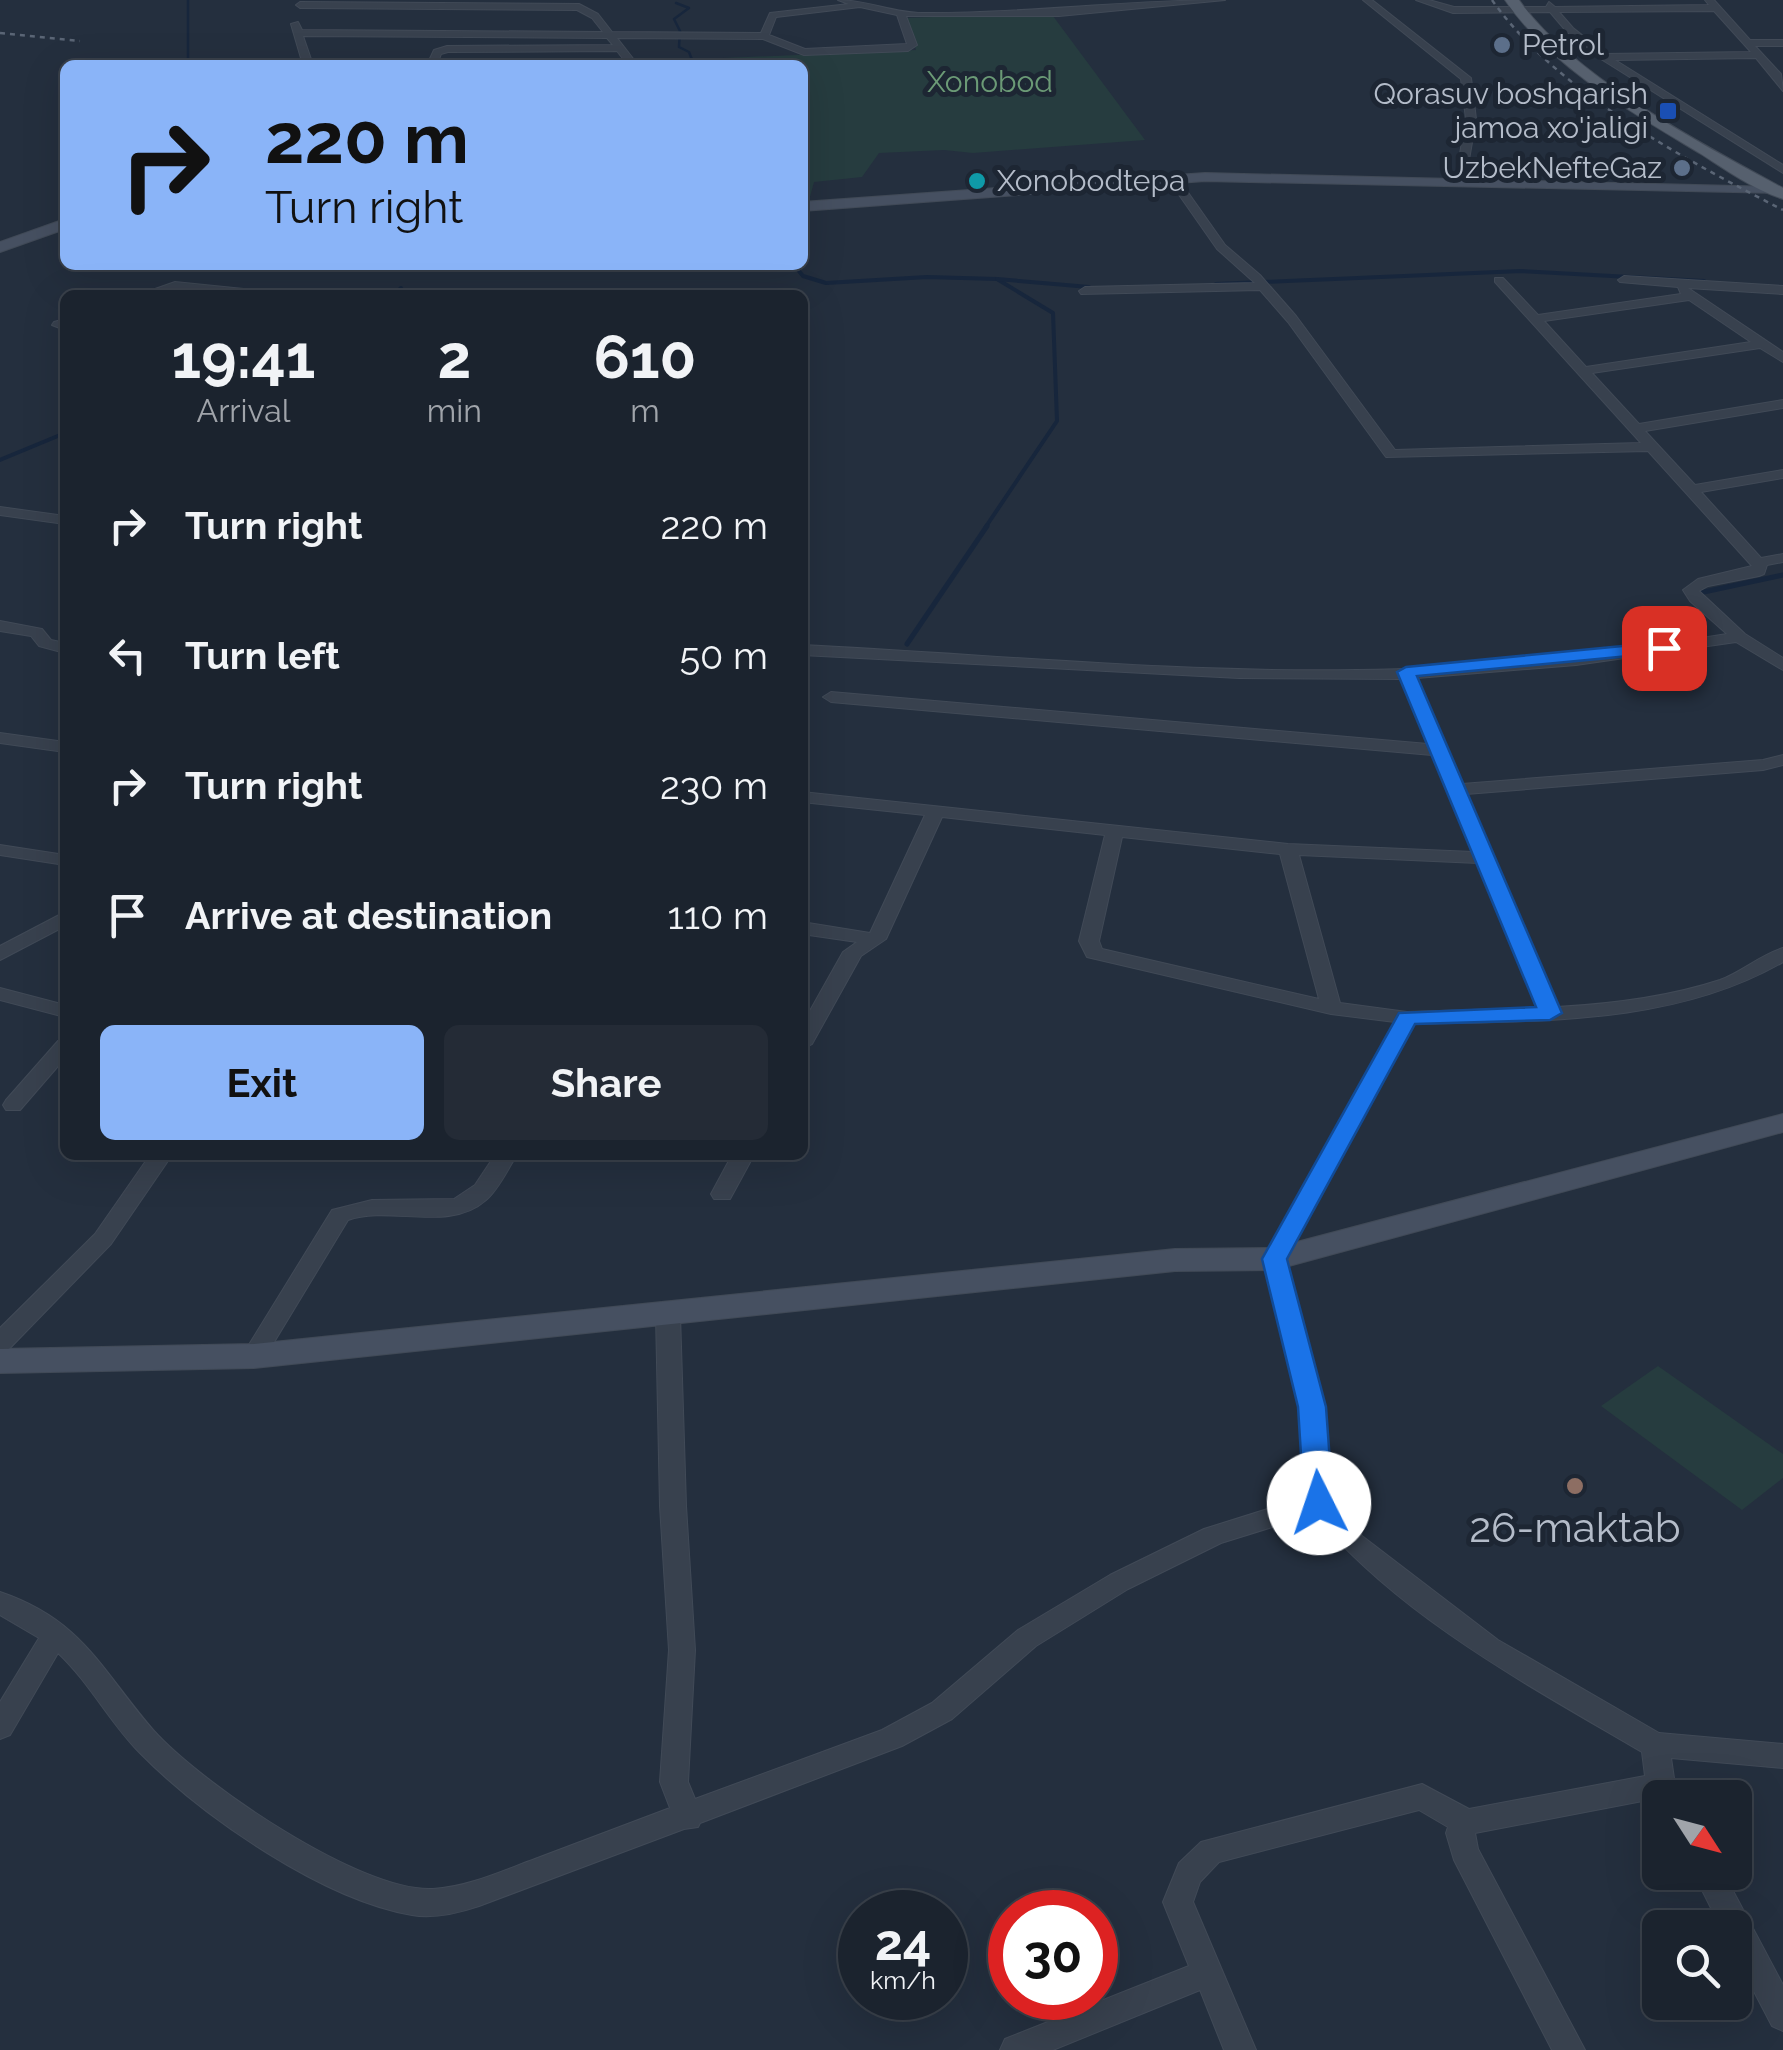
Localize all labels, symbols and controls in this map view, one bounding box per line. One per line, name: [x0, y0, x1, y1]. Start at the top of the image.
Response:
place label: Petrol: [1522, 27, 1605, 62]
marker: Petrol: [1491, 34, 1513, 56]
park label: Xonobod: [927, 64, 1053, 99]
place label: Qorasuv boshqarish jamoa xo'jaligi: [1373, 76, 1648, 145]
text: 220 m: [265, 97, 469, 179]
icon: right: [100, 100, 230, 230]
marker: Qorasuv boshqarish jamoa xo'jaligi: [1657, 100, 1679, 122]
place label: UzbekNefteGaz: [1443, 150, 1662, 185]
marker: UzbekNefteGaz: [1671, 157, 1693, 179]
place label: Xonobodtepa: [997, 163, 1185, 198]
marker: Xonobodtepa: [966, 170, 988, 192]
text: Turn right: [265, 181, 463, 234]
text: 19:41: [172, 322, 315, 392]
text: 2: [437, 322, 471, 392]
text: 610: [593, 322, 696, 392]
text: Arrival: [197, 392, 290, 429]
text: min: [427, 392, 482, 429]
text: m: [630, 392, 660, 429]
icon: right: [100, 498, 155, 553]
text: Turn right: [185, 503, 362, 548]
text: 220 m: [661, 503, 768, 548]
pin: [1622, 606, 1707, 691]
icon: arrive: [1637, 621, 1692, 676]
icon: left: [100, 628, 155, 683]
text: Turn left: [185, 633, 340, 678]
text: 50 m: [679, 633, 768, 678]
icon: right: [100, 758, 155, 813]
text: Turn right: [185, 763, 362, 808]
text: 230 m: [660, 763, 768, 808]
icon: arrive: [100, 888, 155, 943]
text: Arrive at destination: [185, 893, 552, 938]
text: 110 m: [668, 893, 768, 938]
button: Exit: [100, 1025, 424, 1140]
button: Share: [444, 1025, 768, 1140]
position arrow: [1267, 1451, 1371, 1555]
marker: 26-maktab: [1564, 1475, 1586, 1497]
place label: 26-maktab: [1469, 1503, 1681, 1552]
north arrow: [1642, 1780, 1752, 1890]
map controls: [1642, 1780, 1752, 2020]
speed limit sign: 30: [988, 1890, 1118, 2020]
button: search: [1642, 1910, 1752, 2020]
text: 24: [875, 1913, 931, 1972]
text: km/h: [870, 1965, 936, 1995]

